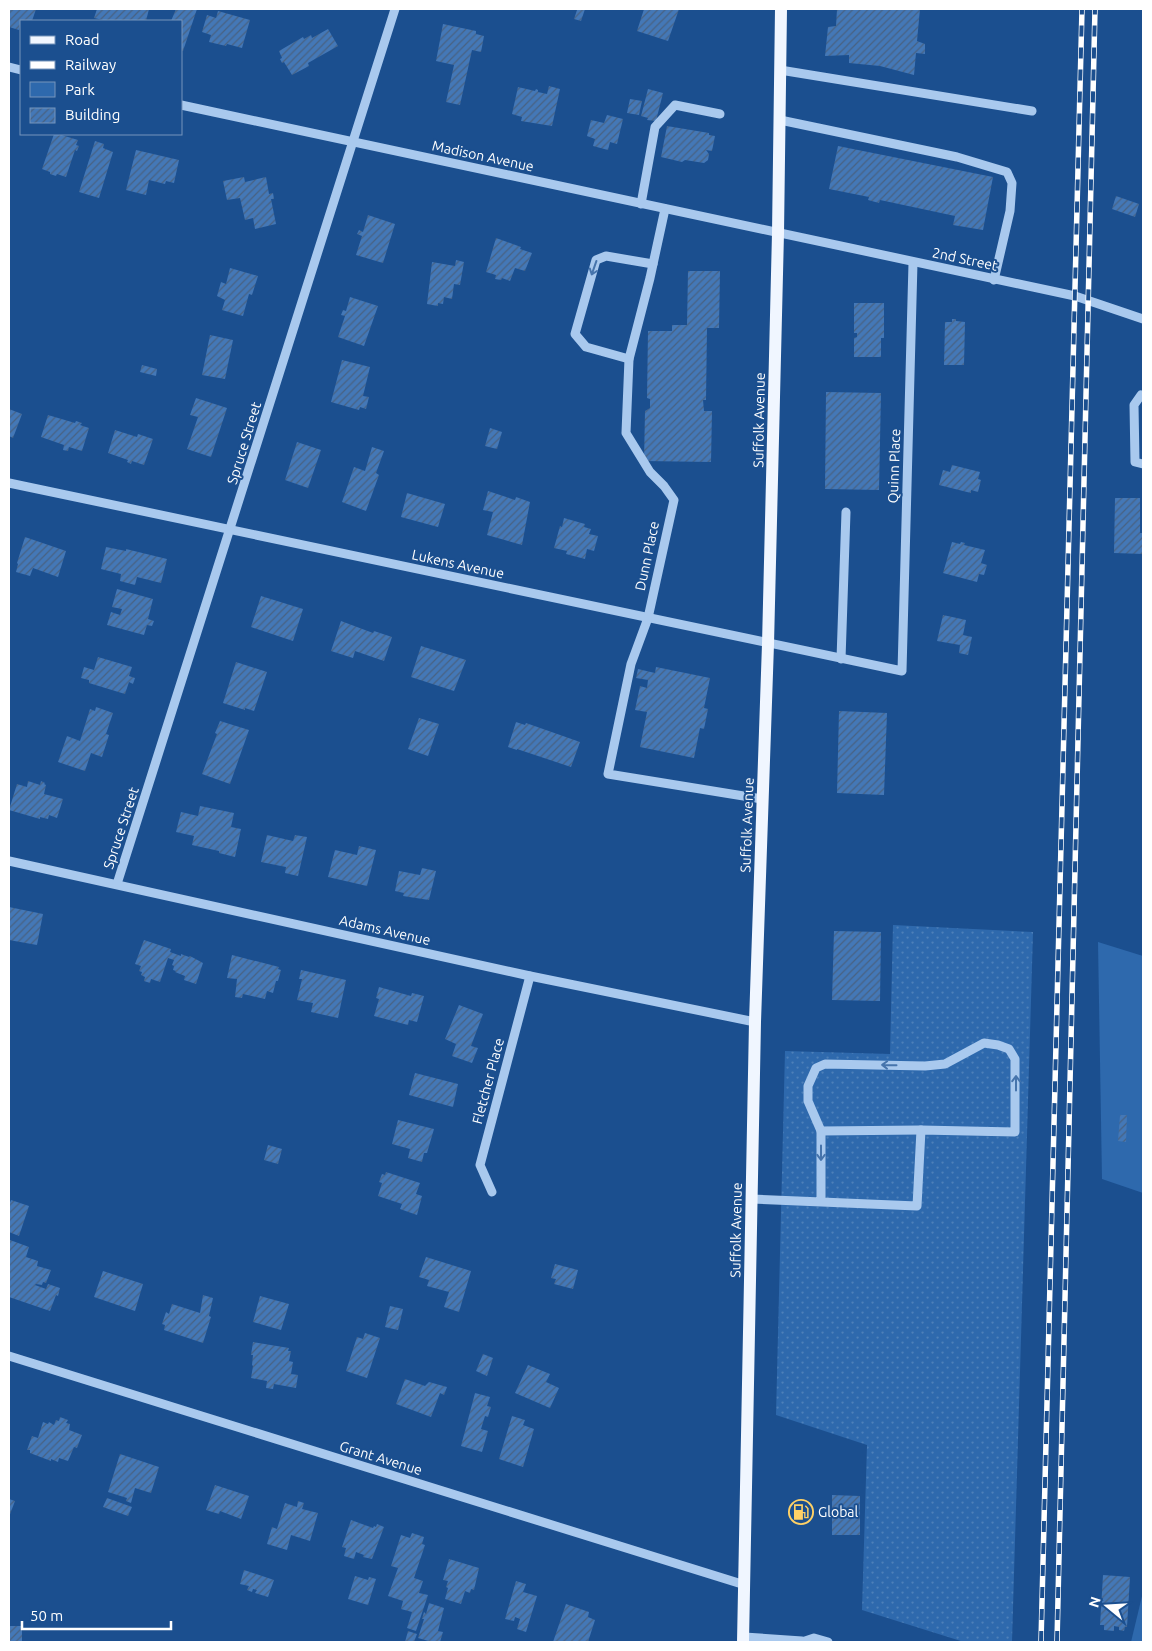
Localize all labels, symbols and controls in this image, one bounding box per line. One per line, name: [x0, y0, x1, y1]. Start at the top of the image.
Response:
legend: [20, 20, 182, 135]
text: Road: [65, 31, 100, 48]
text: Railway: [65, 56, 116, 73]
text: Park: [65, 81, 95, 98]
text: Building: [65, 106, 120, 123]
street label: Madison Avenue: [431, 137, 535, 175]
street label: 2nd Street: [931, 244, 1000, 274]
one-way arrow: [589, 260, 598, 275]
street label: Suffolk Avenue: [750, 372, 768, 468]
street label: Spruce Street: [224, 399, 264, 486]
street label: Quinn Place: [885, 428, 903, 504]
street label: Dunn Place: [632, 520, 662, 592]
street label: Lukens Avenue: [410, 546, 506, 582]
street label: Suffolk Avenue: [737, 777, 757, 873]
street label: Spruce Street: [100, 784, 142, 871]
street label: Adams Avenue: [338, 912, 432, 948]
street label: Fletcher Place: [469, 1036, 507, 1126]
one-way arrow: [881, 1060, 897, 1070]
one-way arrow: [1011, 1075, 1021, 1092]
one-way arrow: [816, 1144, 826, 1161]
street label: Suffolk Avenue: [727, 1182, 745, 1278]
street label: Grant Avenue: [338, 1438, 424, 1478]
fuel station icon: Global: [788, 1499, 814, 1525]
place label: Global: [818, 1504, 859, 1520]
north arrow: [1082, 1581, 1132, 1631]
text: N: [1085, 1595, 1104, 1609]
scale bar: [22, 1598, 171, 1630]
text: 50 m: [30, 1607, 63, 1624]

